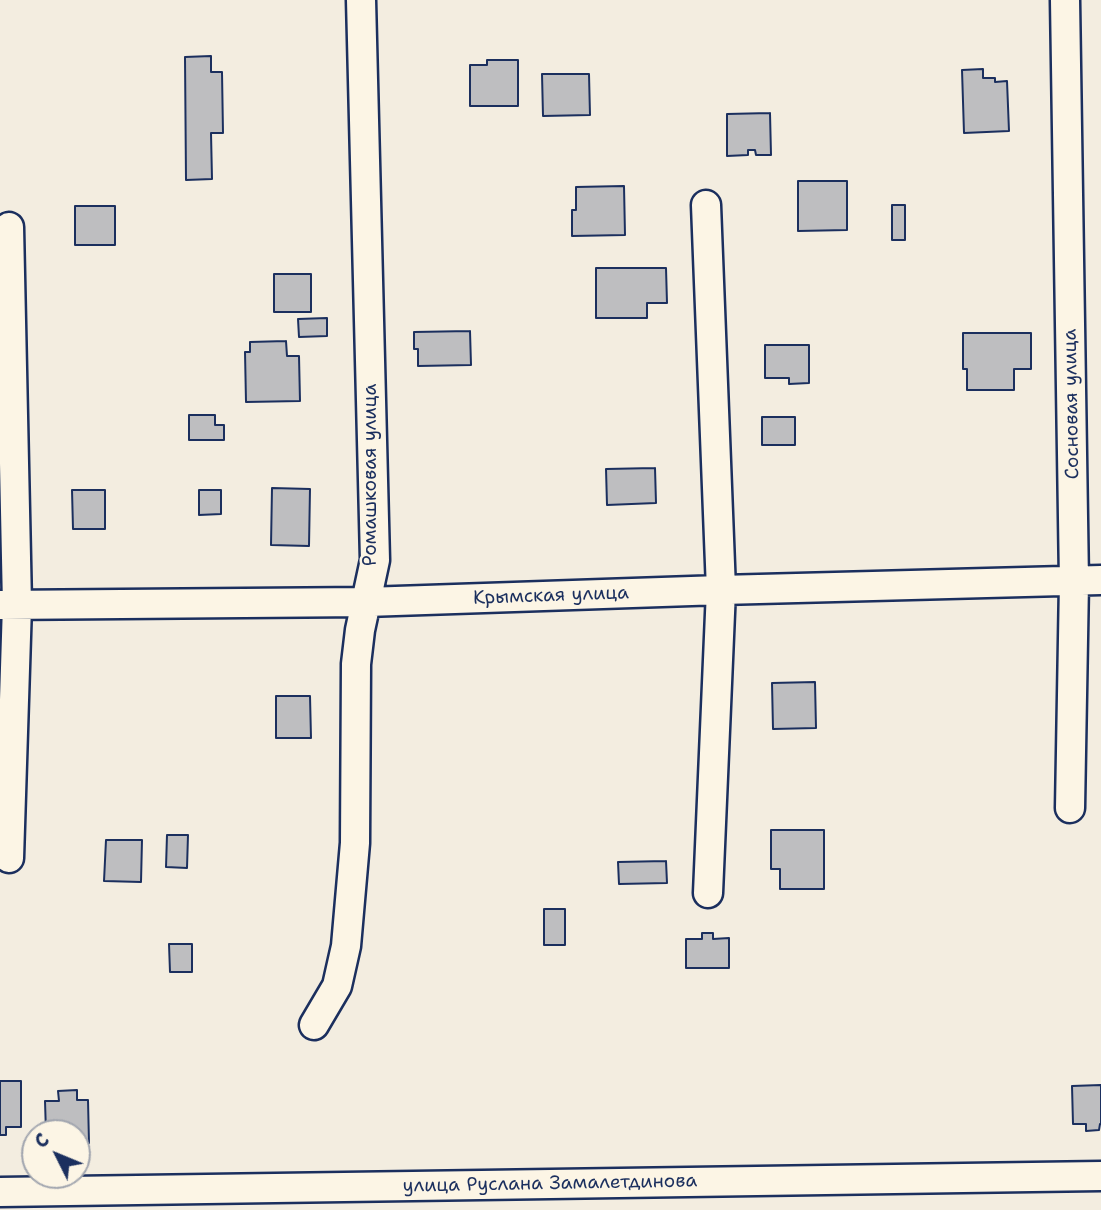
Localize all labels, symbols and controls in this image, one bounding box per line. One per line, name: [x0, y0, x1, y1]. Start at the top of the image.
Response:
street label: Сосновая улица: [1059, 328, 1085, 480]
street label: Ромашковая улица: [360, 384, 382, 566]
street label: Крымская улица: [473, 582, 629, 610]
north arrow: [21, 1119, 91, 1189]
text: С: [29, 1128, 55, 1153]
street label: улица Руслана Замалетдинова: [403, 1170, 697, 1198]

